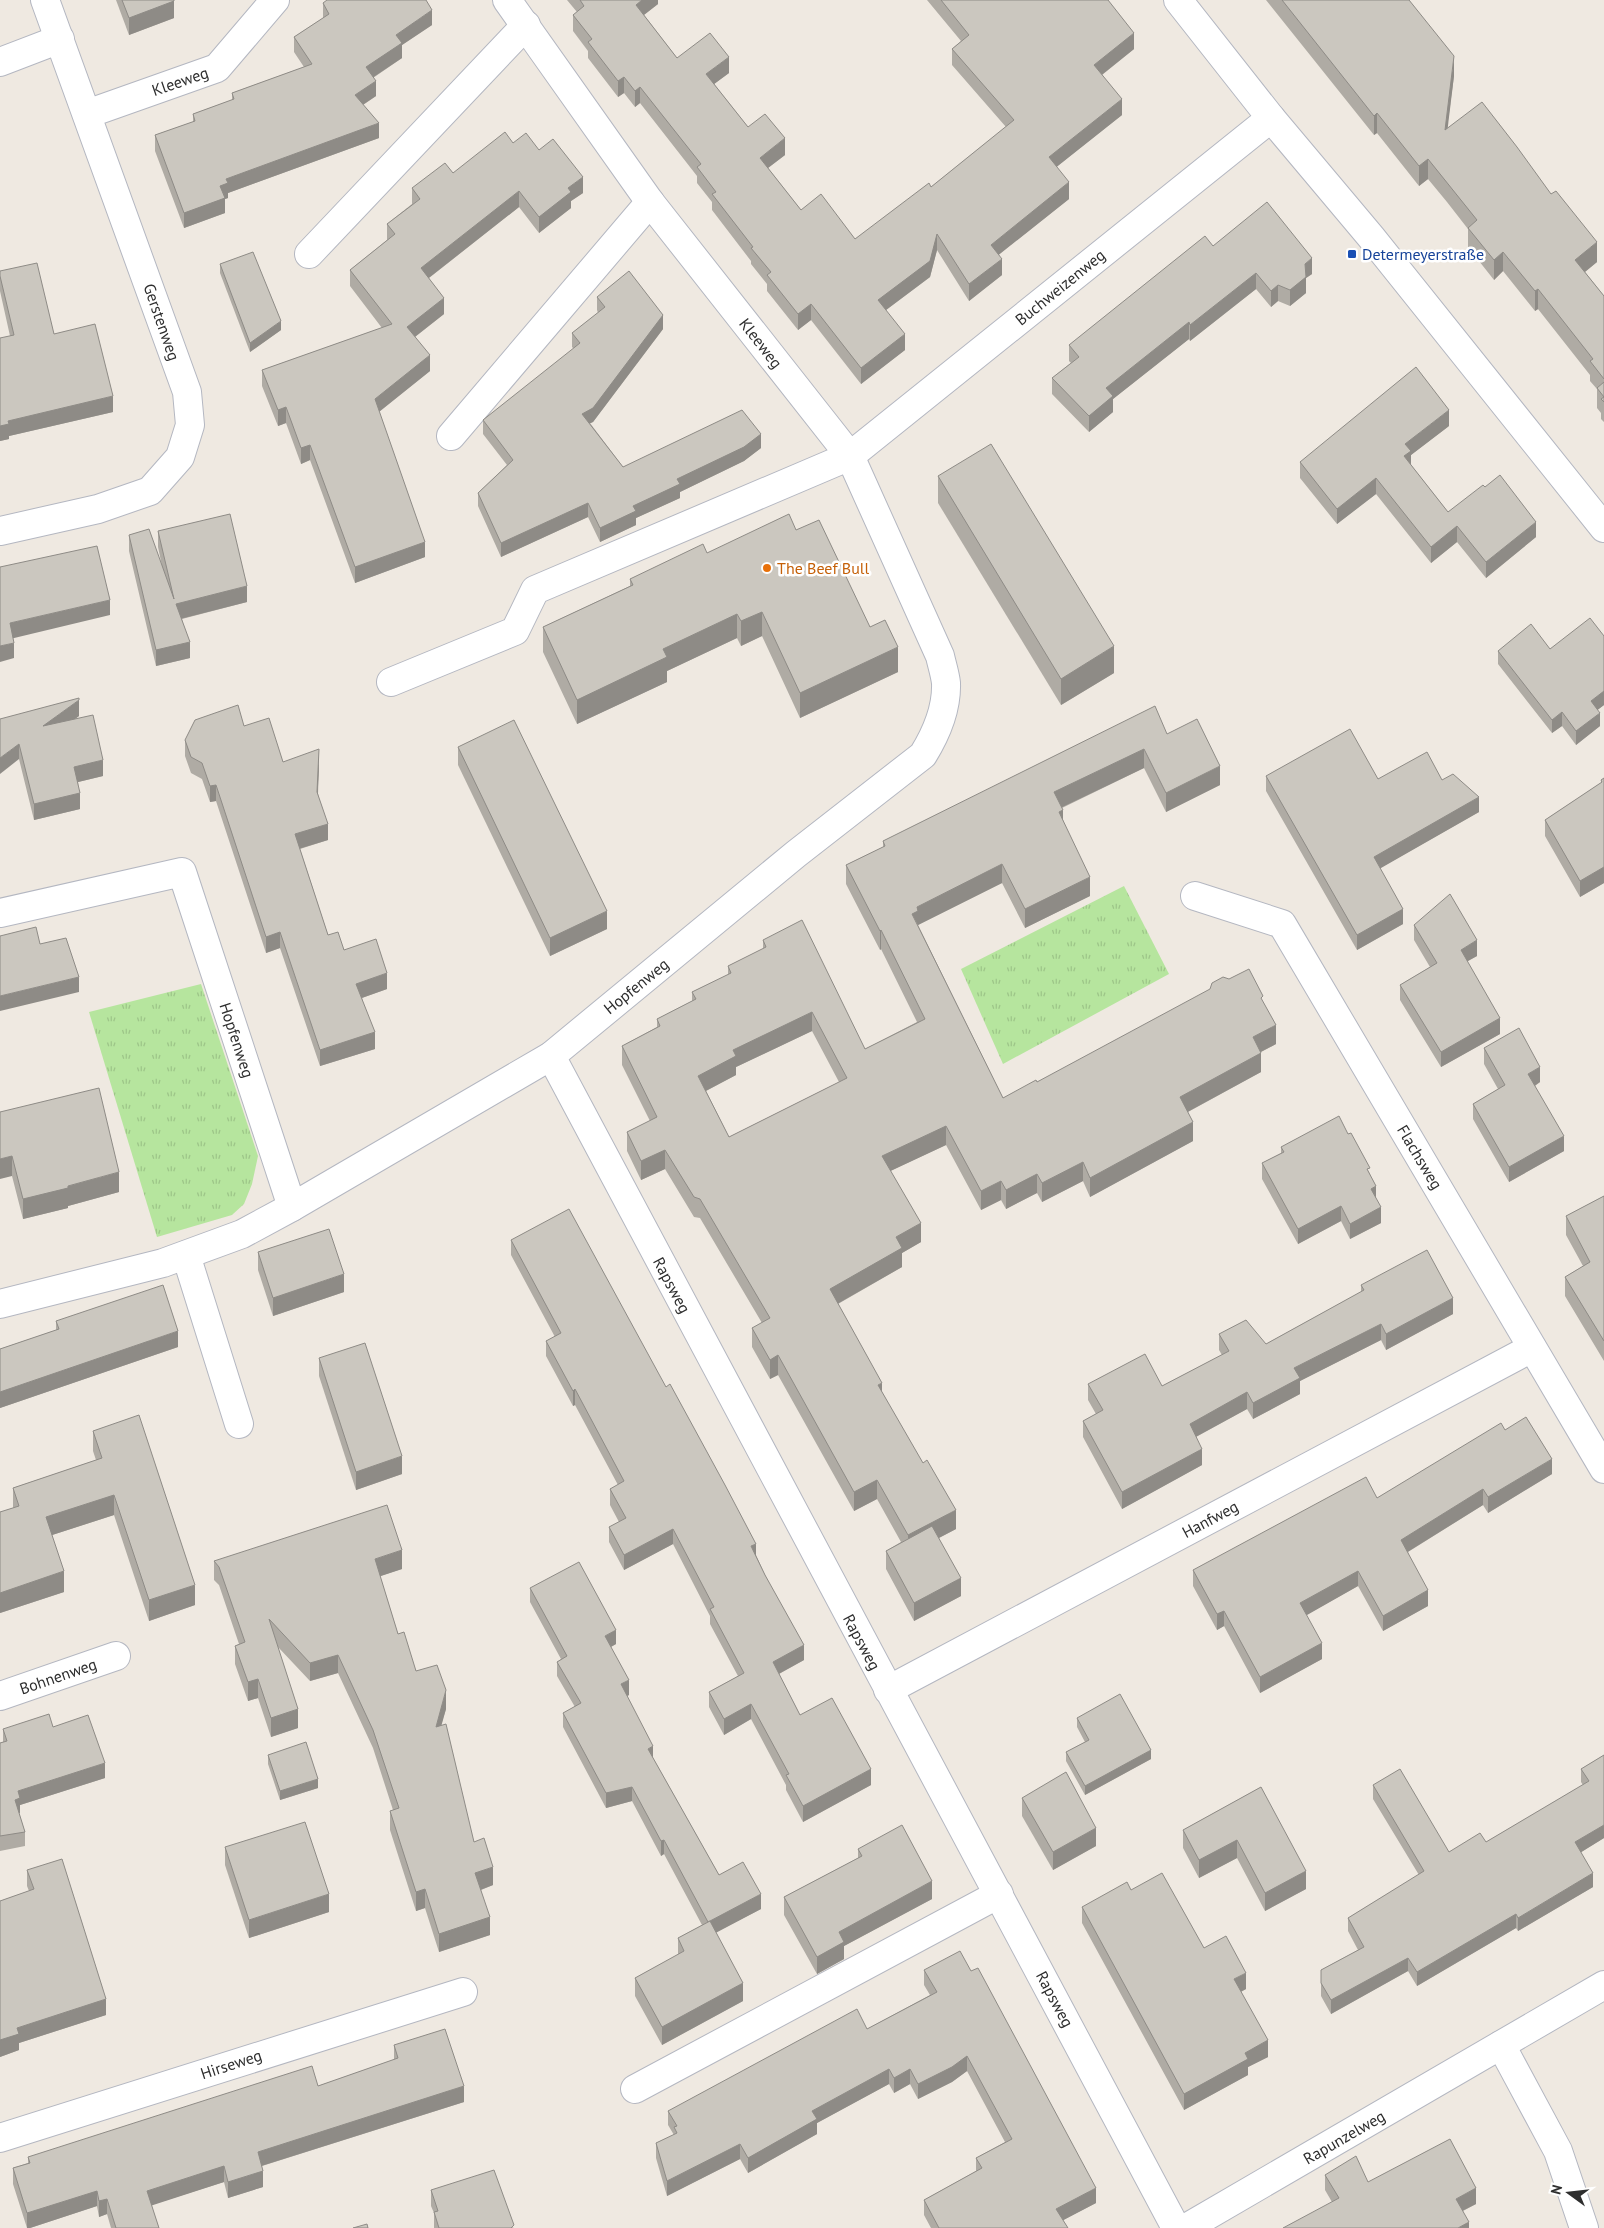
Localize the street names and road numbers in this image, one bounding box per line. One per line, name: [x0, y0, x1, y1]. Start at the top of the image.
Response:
street label: Kleeweg: [149, 62, 211, 100]
street label: Buchweizenweg: [1011, 245, 1109, 329]
street label: Gerstenweg: [139, 281, 185, 363]
street label: Kleeweg: [735, 314, 787, 372]
street label: Hopfenweg: [600, 954, 672, 1018]
street label: Hopfenweg: [215, 1000, 259, 1080]
street label: Flachsweg: [1393, 1121, 1447, 1193]
street label: Rapsweg: [649, 1253, 695, 1317]
street label: Hanfweg: [1179, 1496, 1241, 1542]
street label: Rapsweg: [839, 1610, 885, 1674]
street label: Bohnenweg: [17, 1653, 99, 1699]
street label: Rapsweg: [1032, 1967, 1078, 2031]
street label: Hirseweg: [198, 2045, 264, 2083]
street label: Rapunzelweg: [1300, 2106, 1388, 2168]

